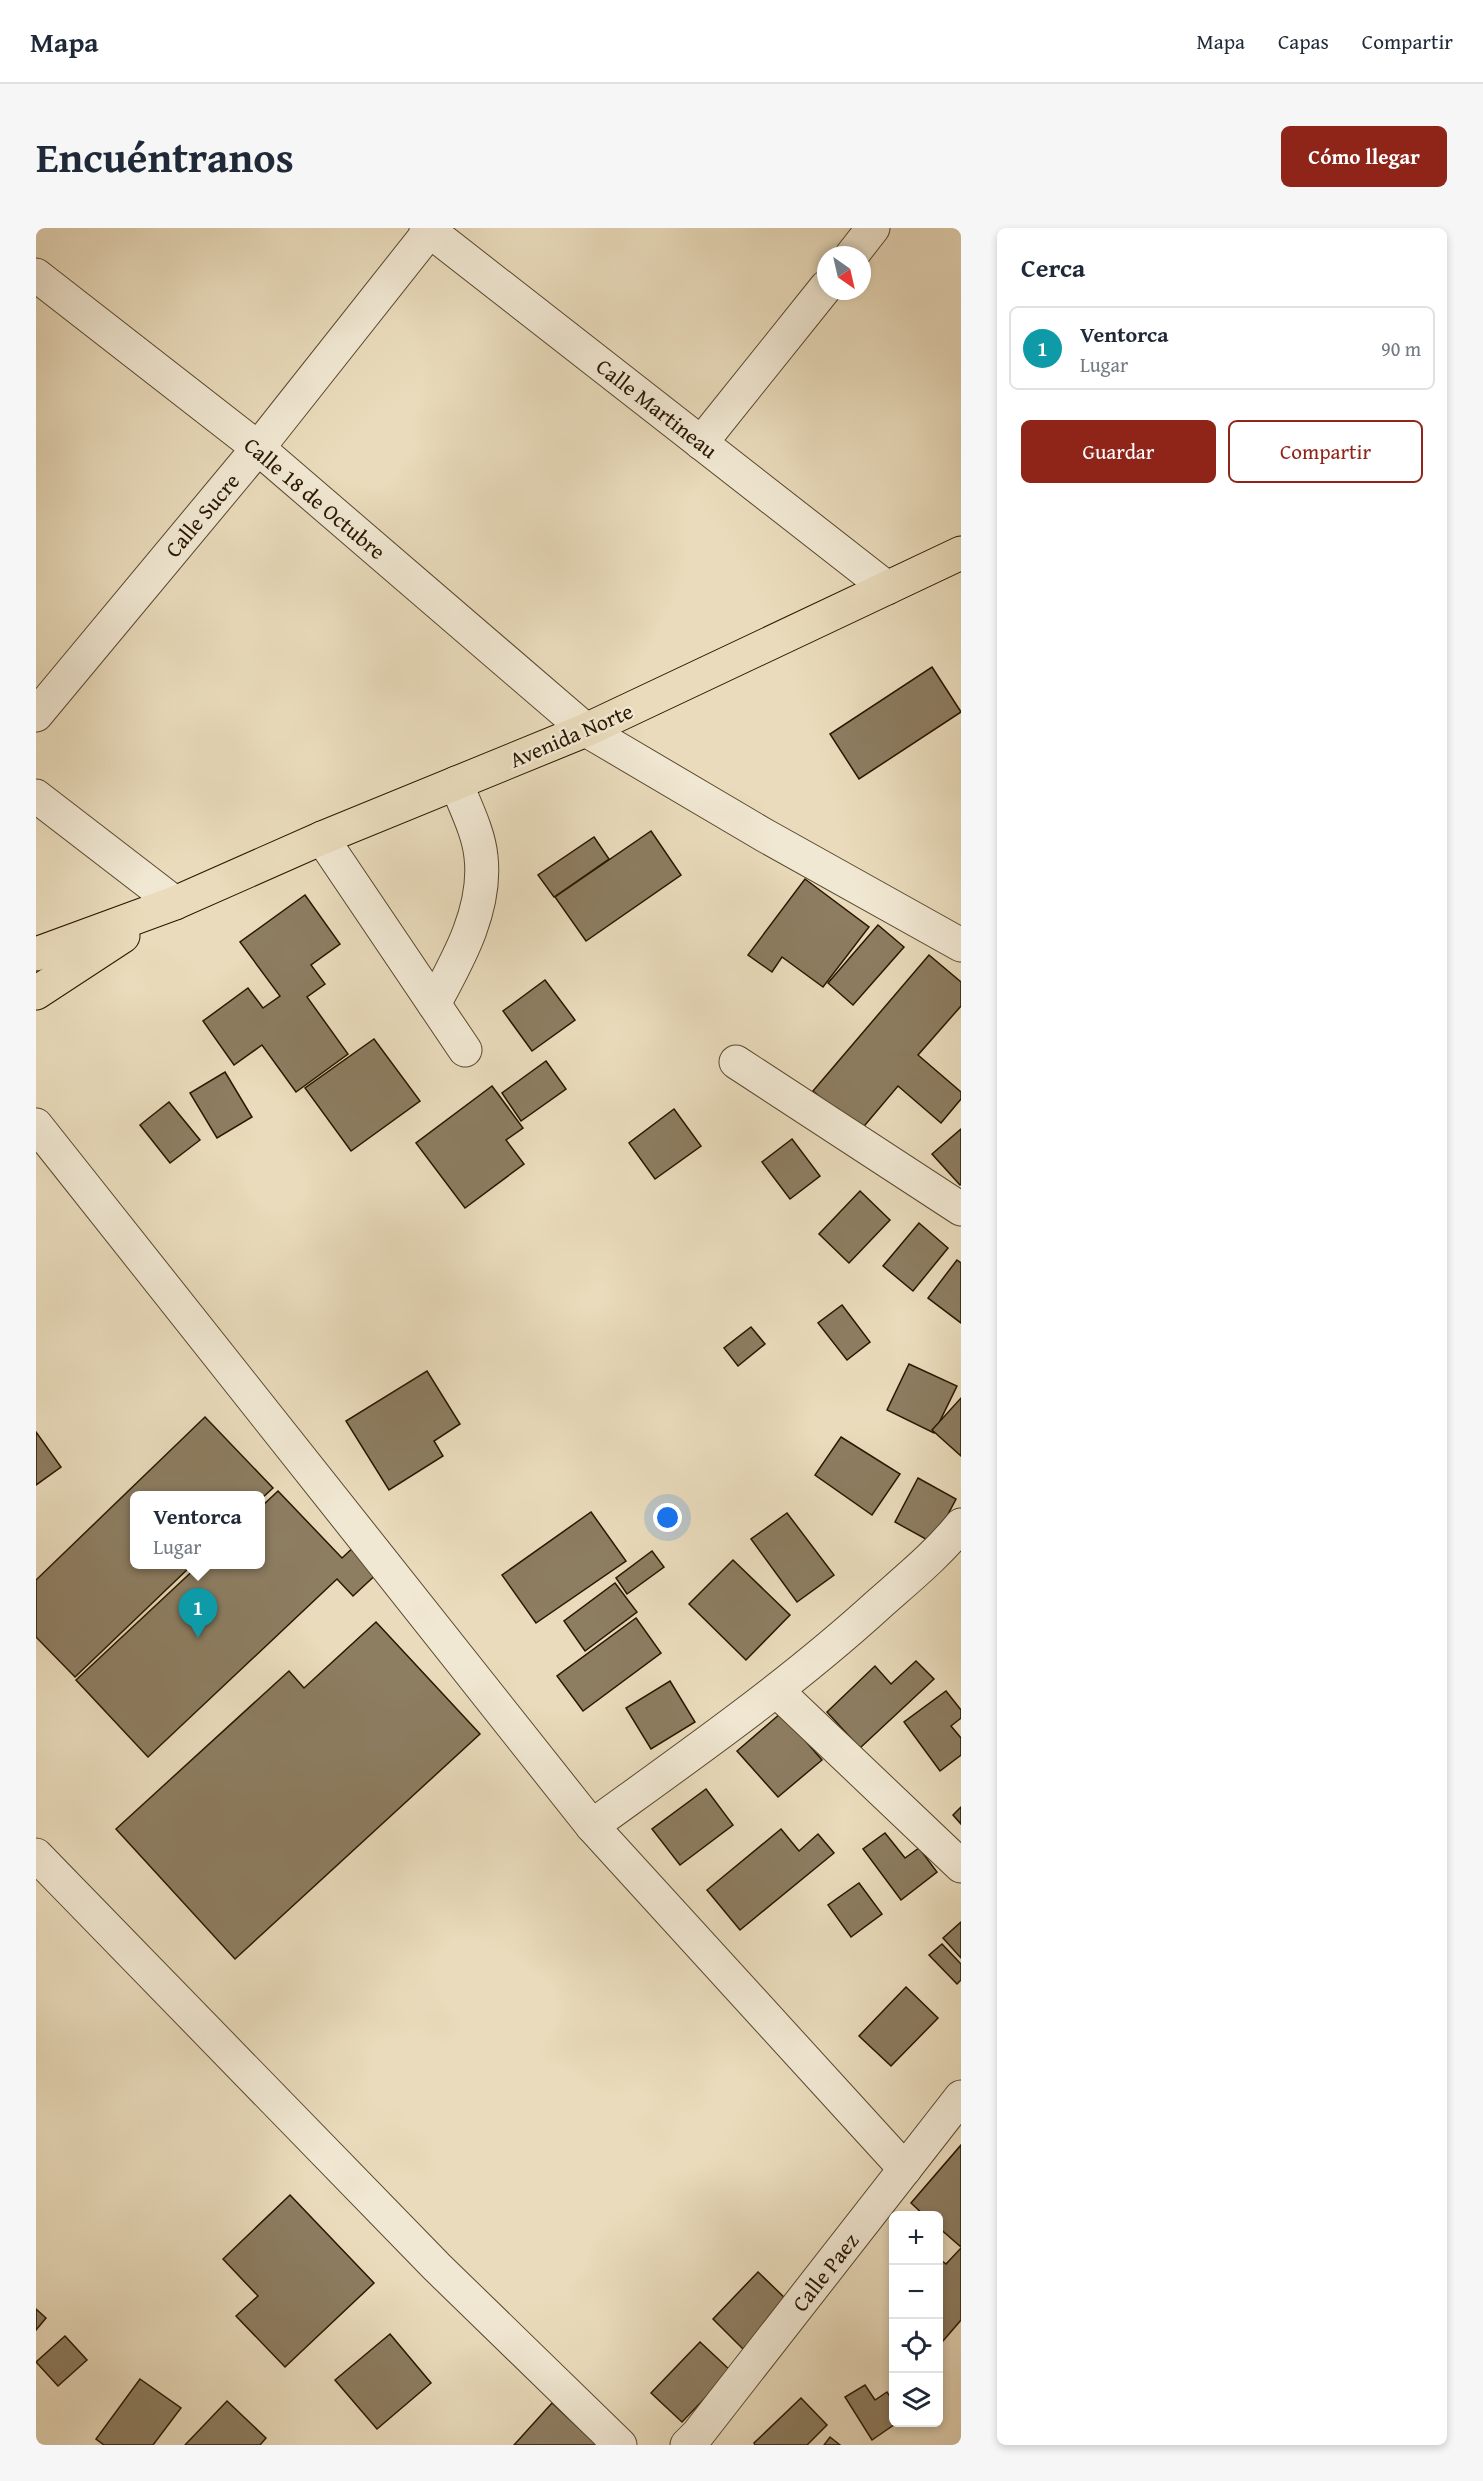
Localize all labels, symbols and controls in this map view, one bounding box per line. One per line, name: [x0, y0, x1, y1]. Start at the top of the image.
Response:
text: Mapa: [30, 21, 99, 62]
text: Mapa: [1196, 26, 1245, 57]
text: Capas: [1278, 26, 1329, 57]
text: Compartir: [1362, 26, 1453, 57]
text: Encuéntranos: [36, 126, 294, 187]
button: Cómo llegar: [1281, 126, 1447, 187]
north arrow: [817, 246, 871, 300]
text: Cerca: [1021, 248, 1085, 287]
text: Ventorca: [1080, 318, 1168, 350]
text: 1: [1037, 334, 1048, 363]
text: 90 m: [1381, 334, 1421, 363]
street label: Calle Martineau: [590, 350, 725, 466]
text: Lugar: [1080, 350, 1128, 379]
button: Guardar: [1021, 420, 1216, 483]
button: Compartir: [1228, 420, 1423, 483]
street label: Calle 18 de Octubre: [237, 429, 393, 567]
street label: Calle Sucre: [157, 466, 247, 564]
street label: Avenida Norte: [504, 695, 638, 775]
popup: [130, 1491, 265, 1569]
text: Ventorca: [153, 1500, 242, 1532]
your location: [653, 1503, 682, 1532]
text: Lugar: [153, 1532, 201, 1561]
pin: 1: [178, 1588, 218, 1638]
map controls: [889, 2211, 943, 2427]
button: +: [889, 2211, 943, 2265]
street label: Calle Paez: [784, 2226, 866, 2318]
button: −: [889, 2265, 943, 2319]
button: locate: [889, 2319, 943, 2373]
button: layers: [889, 2373, 943, 2427]

